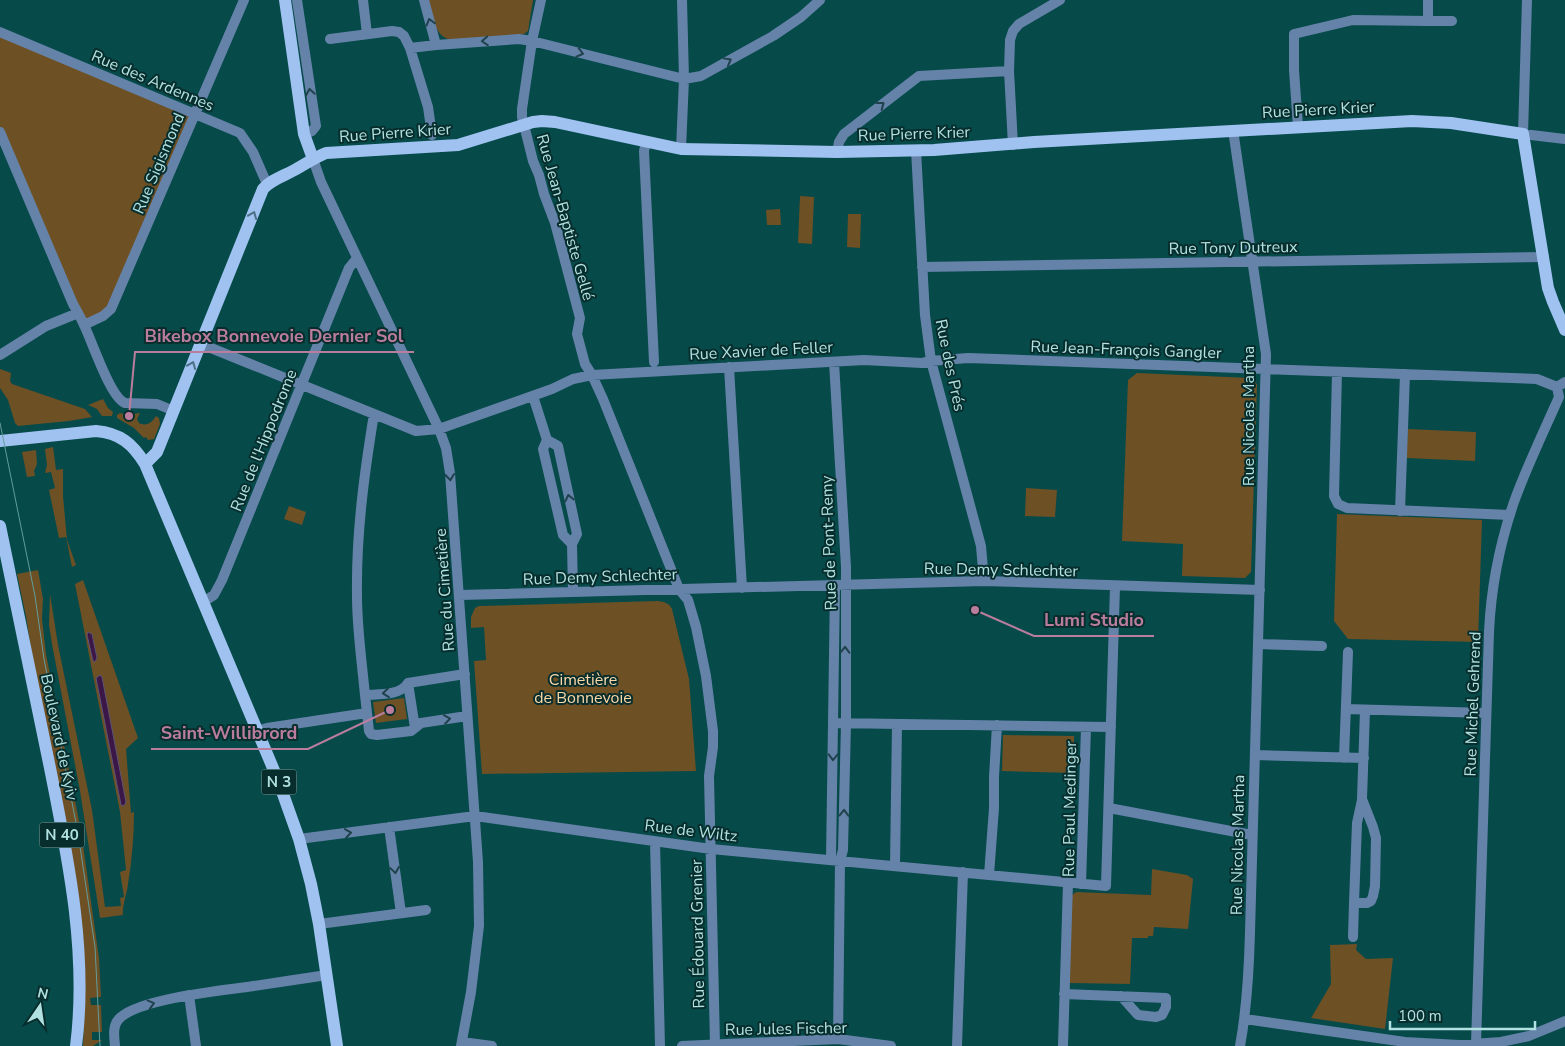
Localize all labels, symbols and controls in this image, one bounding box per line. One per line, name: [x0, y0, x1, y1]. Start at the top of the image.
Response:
one-way arrow: [426, 19, 436, 27]
one-way arrow: [480, 36, 488, 47]
street label: Rue des Ardennes: [88, 45, 217, 117]
one-way arrow: [575, 47, 584, 58]
one-way arrow: [723, 57, 732, 67]
one-way arrow: [306, 88, 316, 97]
street label: Rue Pierre Krier: [1261, 96, 1375, 124]
one-way arrow: [875, 102, 885, 111]
street label: Rue Sigismond: [128, 110, 190, 217]
street label: Rue Pierre Krier: [338, 118, 452, 148]
street label: Rue Pierre Krier: [858, 121, 971, 147]
street label: Rue Jean-Baptiste Gellé: [531, 132, 599, 303]
one-way arrow: [247, 211, 257, 220]
street label: Rue Tony Dutreux: [1168, 236, 1298, 260]
street label: Rue des Prés: [930, 317, 971, 413]
callout: Bikebox Bonnevoie Dernier Sol: [135, 319, 414, 352]
text: Bikebox Bonnevoie Dernier Sol: [145, 324, 404, 348]
street label: Rue Xavier de Feller: [689, 336, 834, 366]
street label: Rue Jean-François Gangler: [1030, 336, 1222, 364]
street label: Rue Nicolas Martha: [1238, 346, 1260, 486]
one-way arrow: [186, 362, 196, 370]
street label: Rue de l'Hippodrome: [225, 366, 302, 515]
one-way arrow: [444, 473, 455, 481]
street label: Rue de Pont-Remy: [816, 474, 842, 611]
one-way arrow: [564, 493, 575, 502]
street label: Rue du Cimetière: [430, 528, 460, 652]
street label: Rue Demy Schlechter: [924, 558, 1079, 582]
street label: Rue Demy Schlechter: [522, 563, 678, 591]
callout: Lumi Studio: [1034, 603, 1154, 636]
text: Lumi Studio: [1044, 608, 1144, 632]
street label: Rue Michel Gehrend: [1459, 631, 1487, 777]
one-way arrow: [840, 646, 850, 654]
park label: Cimetière de Bonnevoie: [534, 669, 632, 709]
street label: Boulevard de Kyiv: [35, 672, 83, 803]
one-way arrow: [382, 687, 390, 698]
one-way arrow: [443, 715, 451, 725]
callout: Saint-Willibrord: [151, 716, 308, 749]
text: Saint-Willibrord: [161, 721, 297, 745]
street label: Rue Paul Medinger: [1058, 740, 1082, 877]
one-way arrow: [828, 754, 838, 762]
road number: N 3: [262, 770, 296, 794]
street label: Rue Nicolas Martha: [1226, 775, 1250, 915]
one-way arrow: [839, 808, 849, 816]
street label: Rue de Wiltz: [643, 814, 738, 848]
road number: N 40: [40, 822, 84, 848]
one-way arrow: [343, 828, 352, 838]
street label: Rue Édouard Grenier: [686, 859, 710, 1009]
one-way arrow: [389, 866, 399, 874]
north arrow: [15, 981, 65, 1031]
text: N: [36, 983, 50, 1004]
scale bar: [1390, 998, 1535, 1030]
one-way arrow: [146, 1000, 154, 1010]
text: 100 m: [1398, 1006, 1442, 1026]
street label: Rue Jules Fischer: [725, 1017, 848, 1041]

